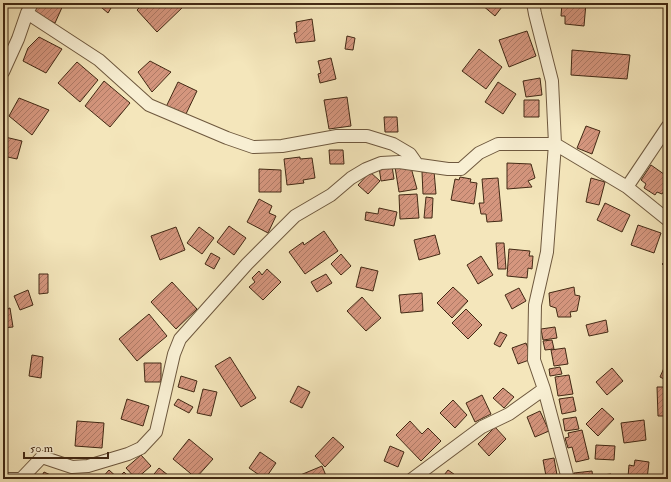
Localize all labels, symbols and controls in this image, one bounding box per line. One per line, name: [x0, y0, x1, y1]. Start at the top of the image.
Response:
scale bar: [24, 434, 108, 460]
text: 50 m: [30, 441, 54, 456]

